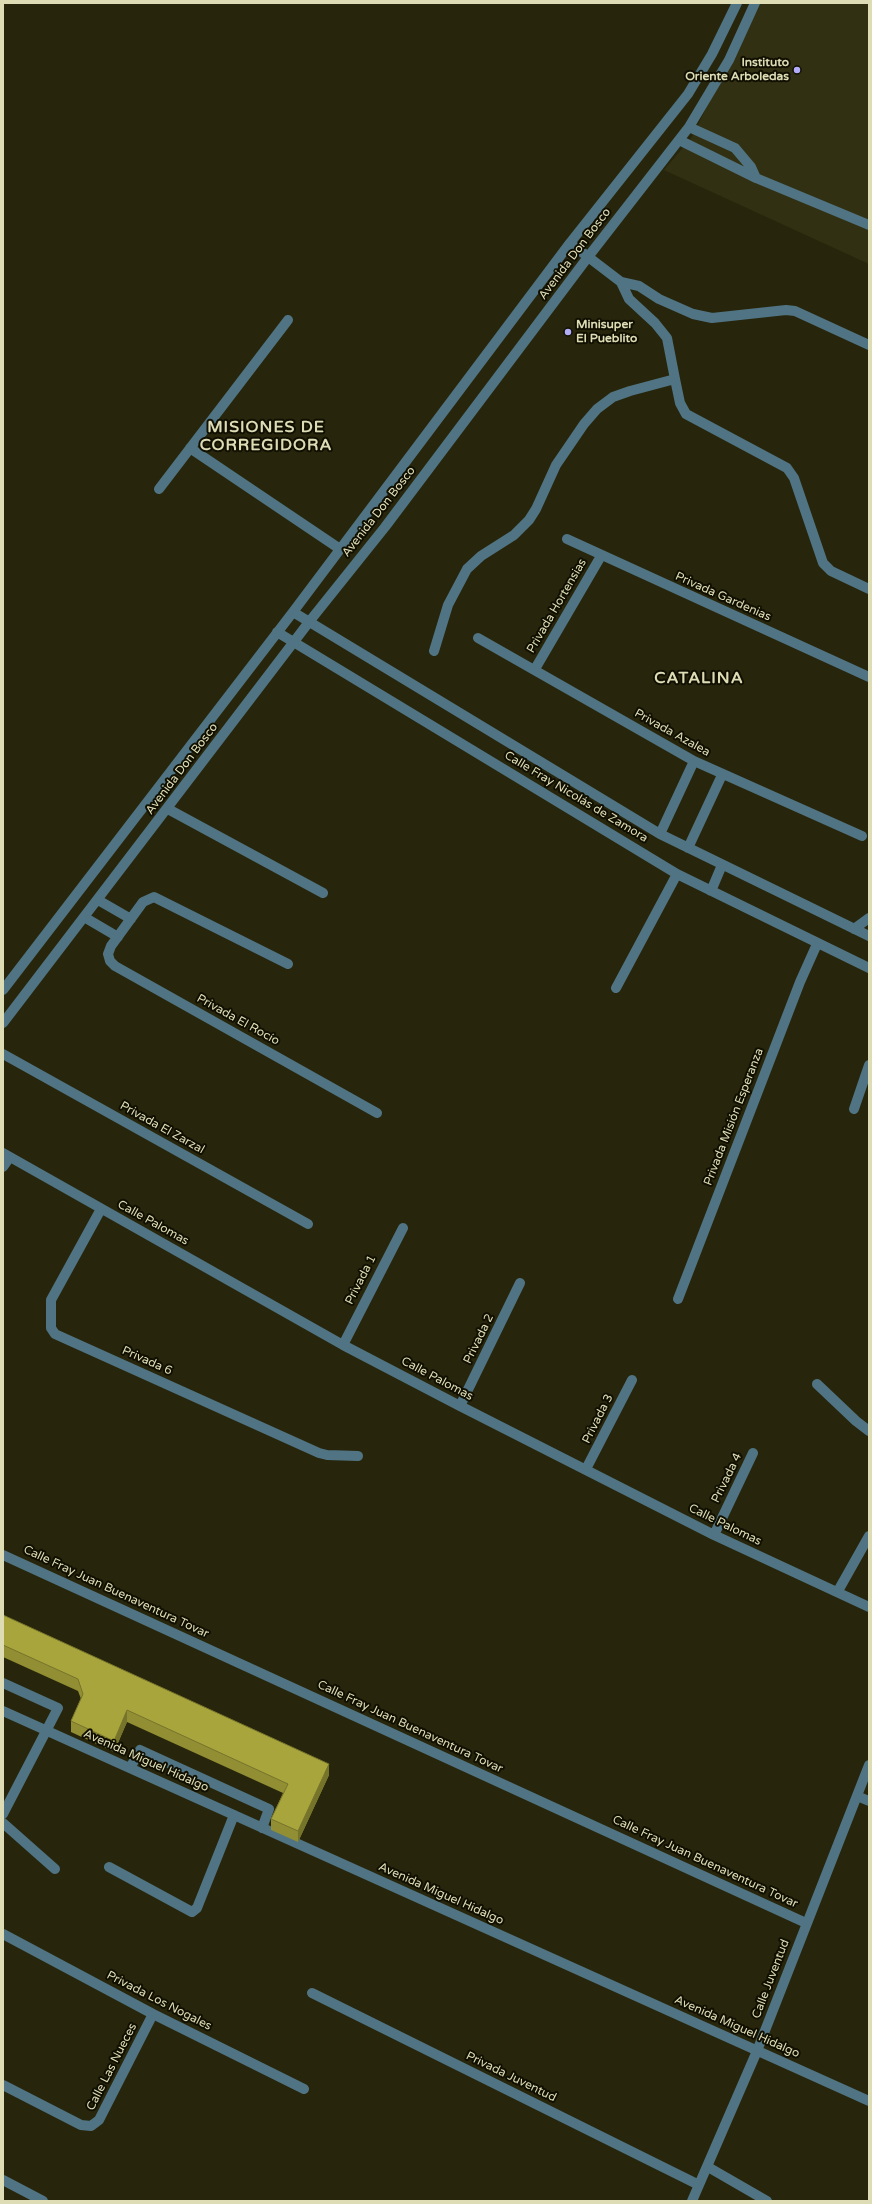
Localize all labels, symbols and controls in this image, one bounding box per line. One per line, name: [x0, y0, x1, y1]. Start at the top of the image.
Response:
place label: Instituto Oriente Arboledas: [685, 56, 789, 84]
marker: Instituto Oriente Arboledas: [792, 65, 802, 75]
street label: Avenida Don Bosco: [536, 205, 614, 303]
place label: Minisuper El Pueblito: [576, 318, 637, 346]
marker: Minisuper El Pueblito: [563, 327, 573, 337]
district label: MISIONES DE CORREGIDORA: [200, 418, 332, 456]
street label: Avenida Don Bosco: [339, 464, 419, 560]
street label: Privada Hortensias: [524, 556, 590, 656]
street label: Privada Gardenias: [673, 569, 773, 625]
district label: CATALINA: [654, 669, 744, 689]
street label: Privada Azalea: [632, 706, 712, 760]
street label: Avenida Don Bosco: [143, 720, 221, 818]
street label: Calle Fray Nicolás de Zamora: [502, 748, 650, 846]
street label: Privada El Rocío: [194, 991, 282, 1049]
street label: Privada Misión Esperanza: [701, 1046, 767, 1188]
street label: Privada El Zarzal: [117, 1099, 207, 1157]
street label: Calle Palomas: [115, 1197, 191, 1249]
street label: Privada 1: [342, 1253, 380, 1307]
street label: Privada 2: [461, 1312, 497, 1366]
street label: Privada 6: [120, 1344, 174, 1378]
street label: Calle Palomas: [399, 1354, 475, 1404]
street label: Privada 3: [579, 1392, 617, 1446]
street label: Privada 4: [709, 1451, 745, 1505]
street label: Calle Palomas: [686, 1501, 764, 1549]
street label: Calle Fray Juan Buenaventura Tovar: [21, 1543, 211, 1641]
street label: Calle Fray Juan Buenaventura Tovar: [315, 1678, 505, 1776]
street label: Avenida Miguel Hidalgo: [81, 1727, 211, 1795]
street label: Calle Fray Juan Buenaventura Tovar: [610, 1813, 800, 1911]
street label: Avenida Miguel Hidalgo: [376, 1860, 506, 1928]
street label: Calle Juventud: [749, 1937, 793, 2021]
street label: Privada Los Nogales: [104, 1968, 214, 2034]
street label: Avenida Miguel Hidalgo: [672, 1993, 802, 2061]
street label: Calle Las Nueces: [84, 2021, 140, 2113]
street label: Privada Juventud: [464, 2049, 558, 2105]

